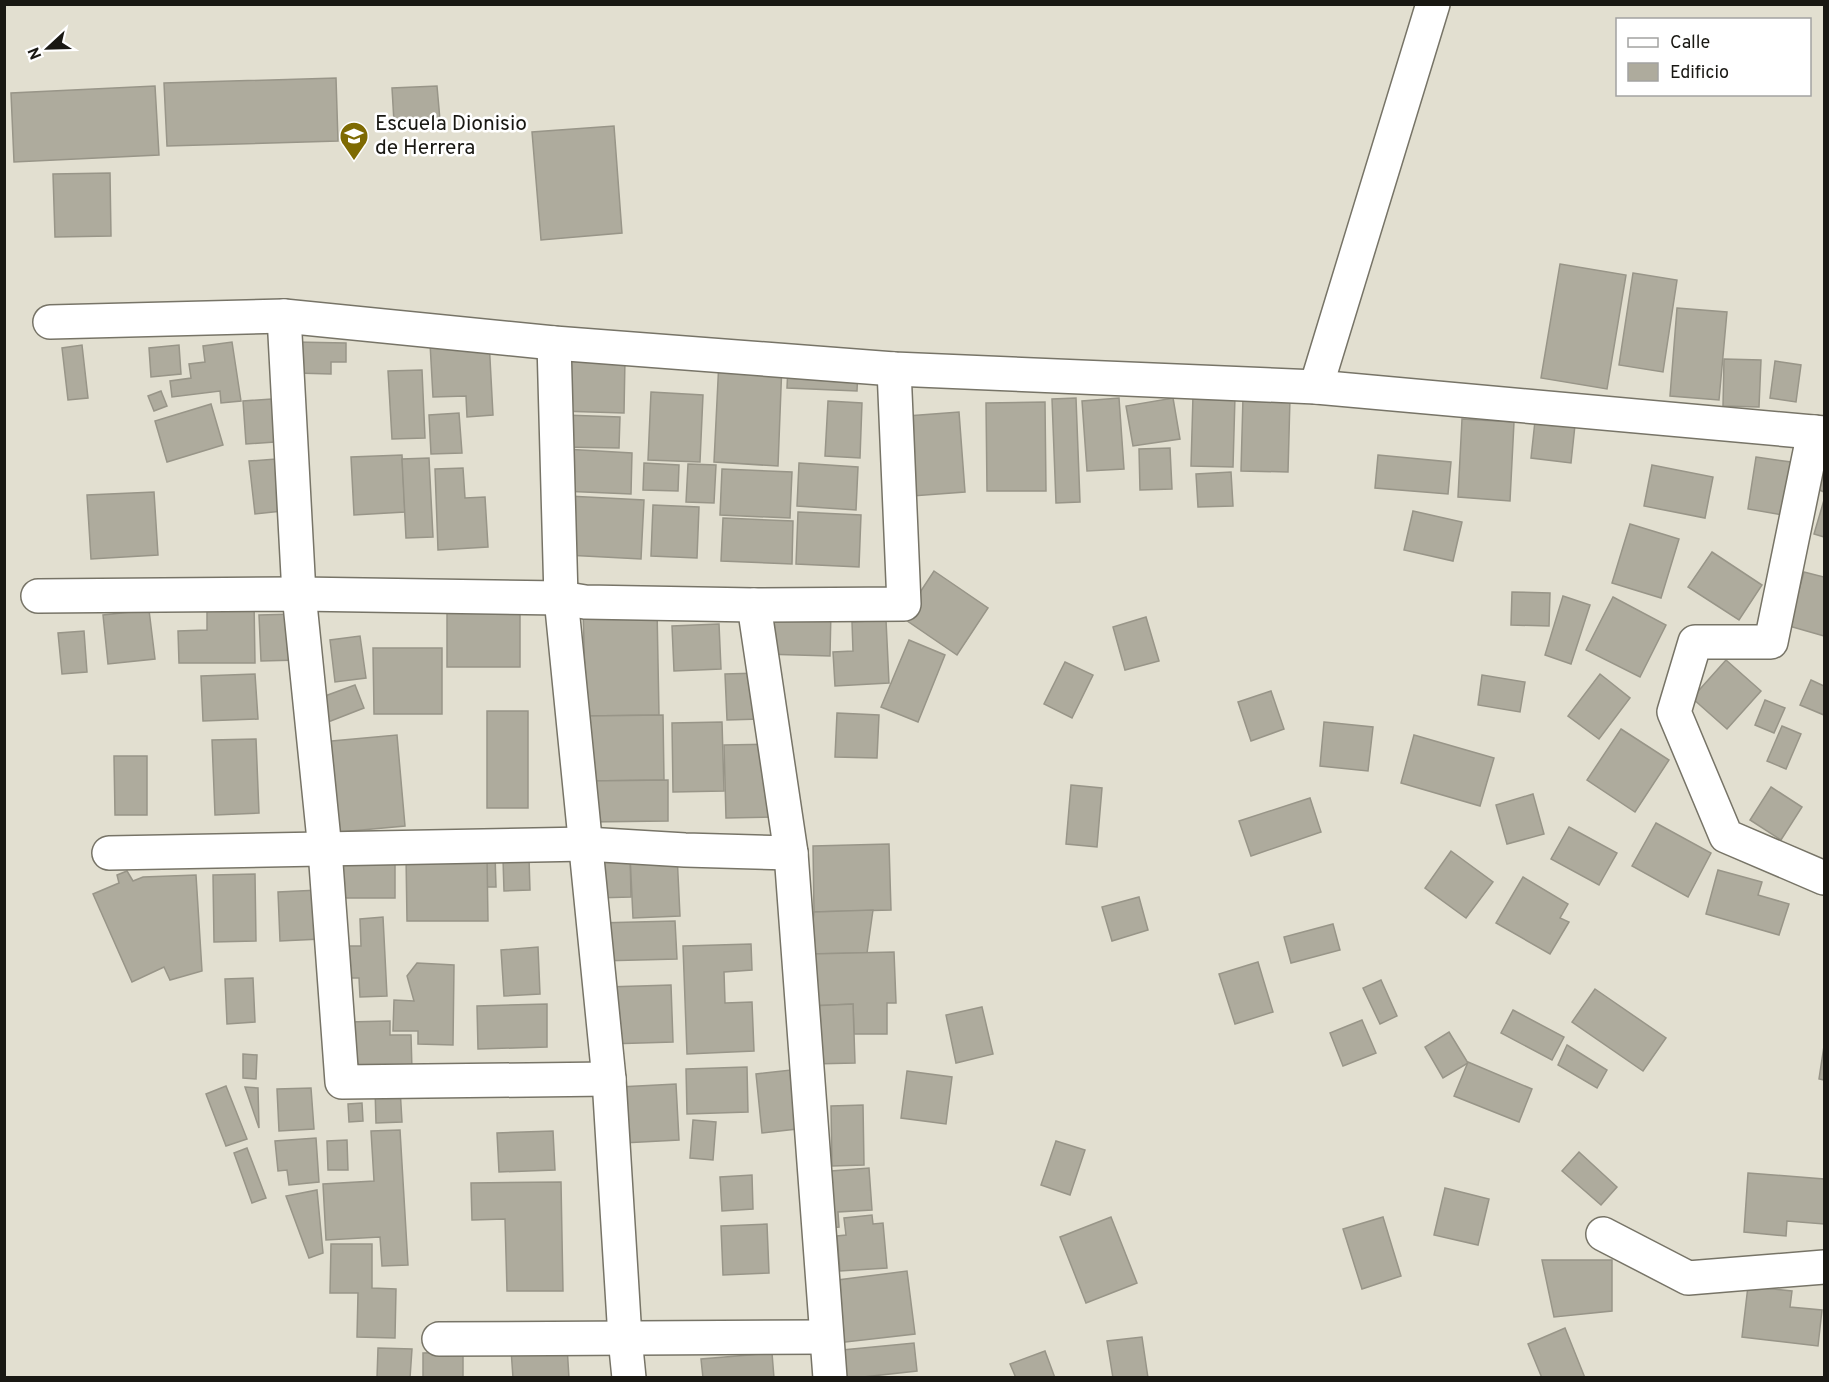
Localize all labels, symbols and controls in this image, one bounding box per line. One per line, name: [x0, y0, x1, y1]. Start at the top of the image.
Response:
north arrow: [18, 18, 78, 78]
legend: [1616, 18, 1811, 96]
text: Calle: [1670, 32, 1710, 55]
text: N: [25, 44, 47, 62]
text: Edificio: [1670, 62, 1729, 85]
place label: Escuela Dionisio de Herrera: [375, 111, 527, 162]
school or university icon: Escuela Dionisio de Herrera: [338, 120, 370, 162]

